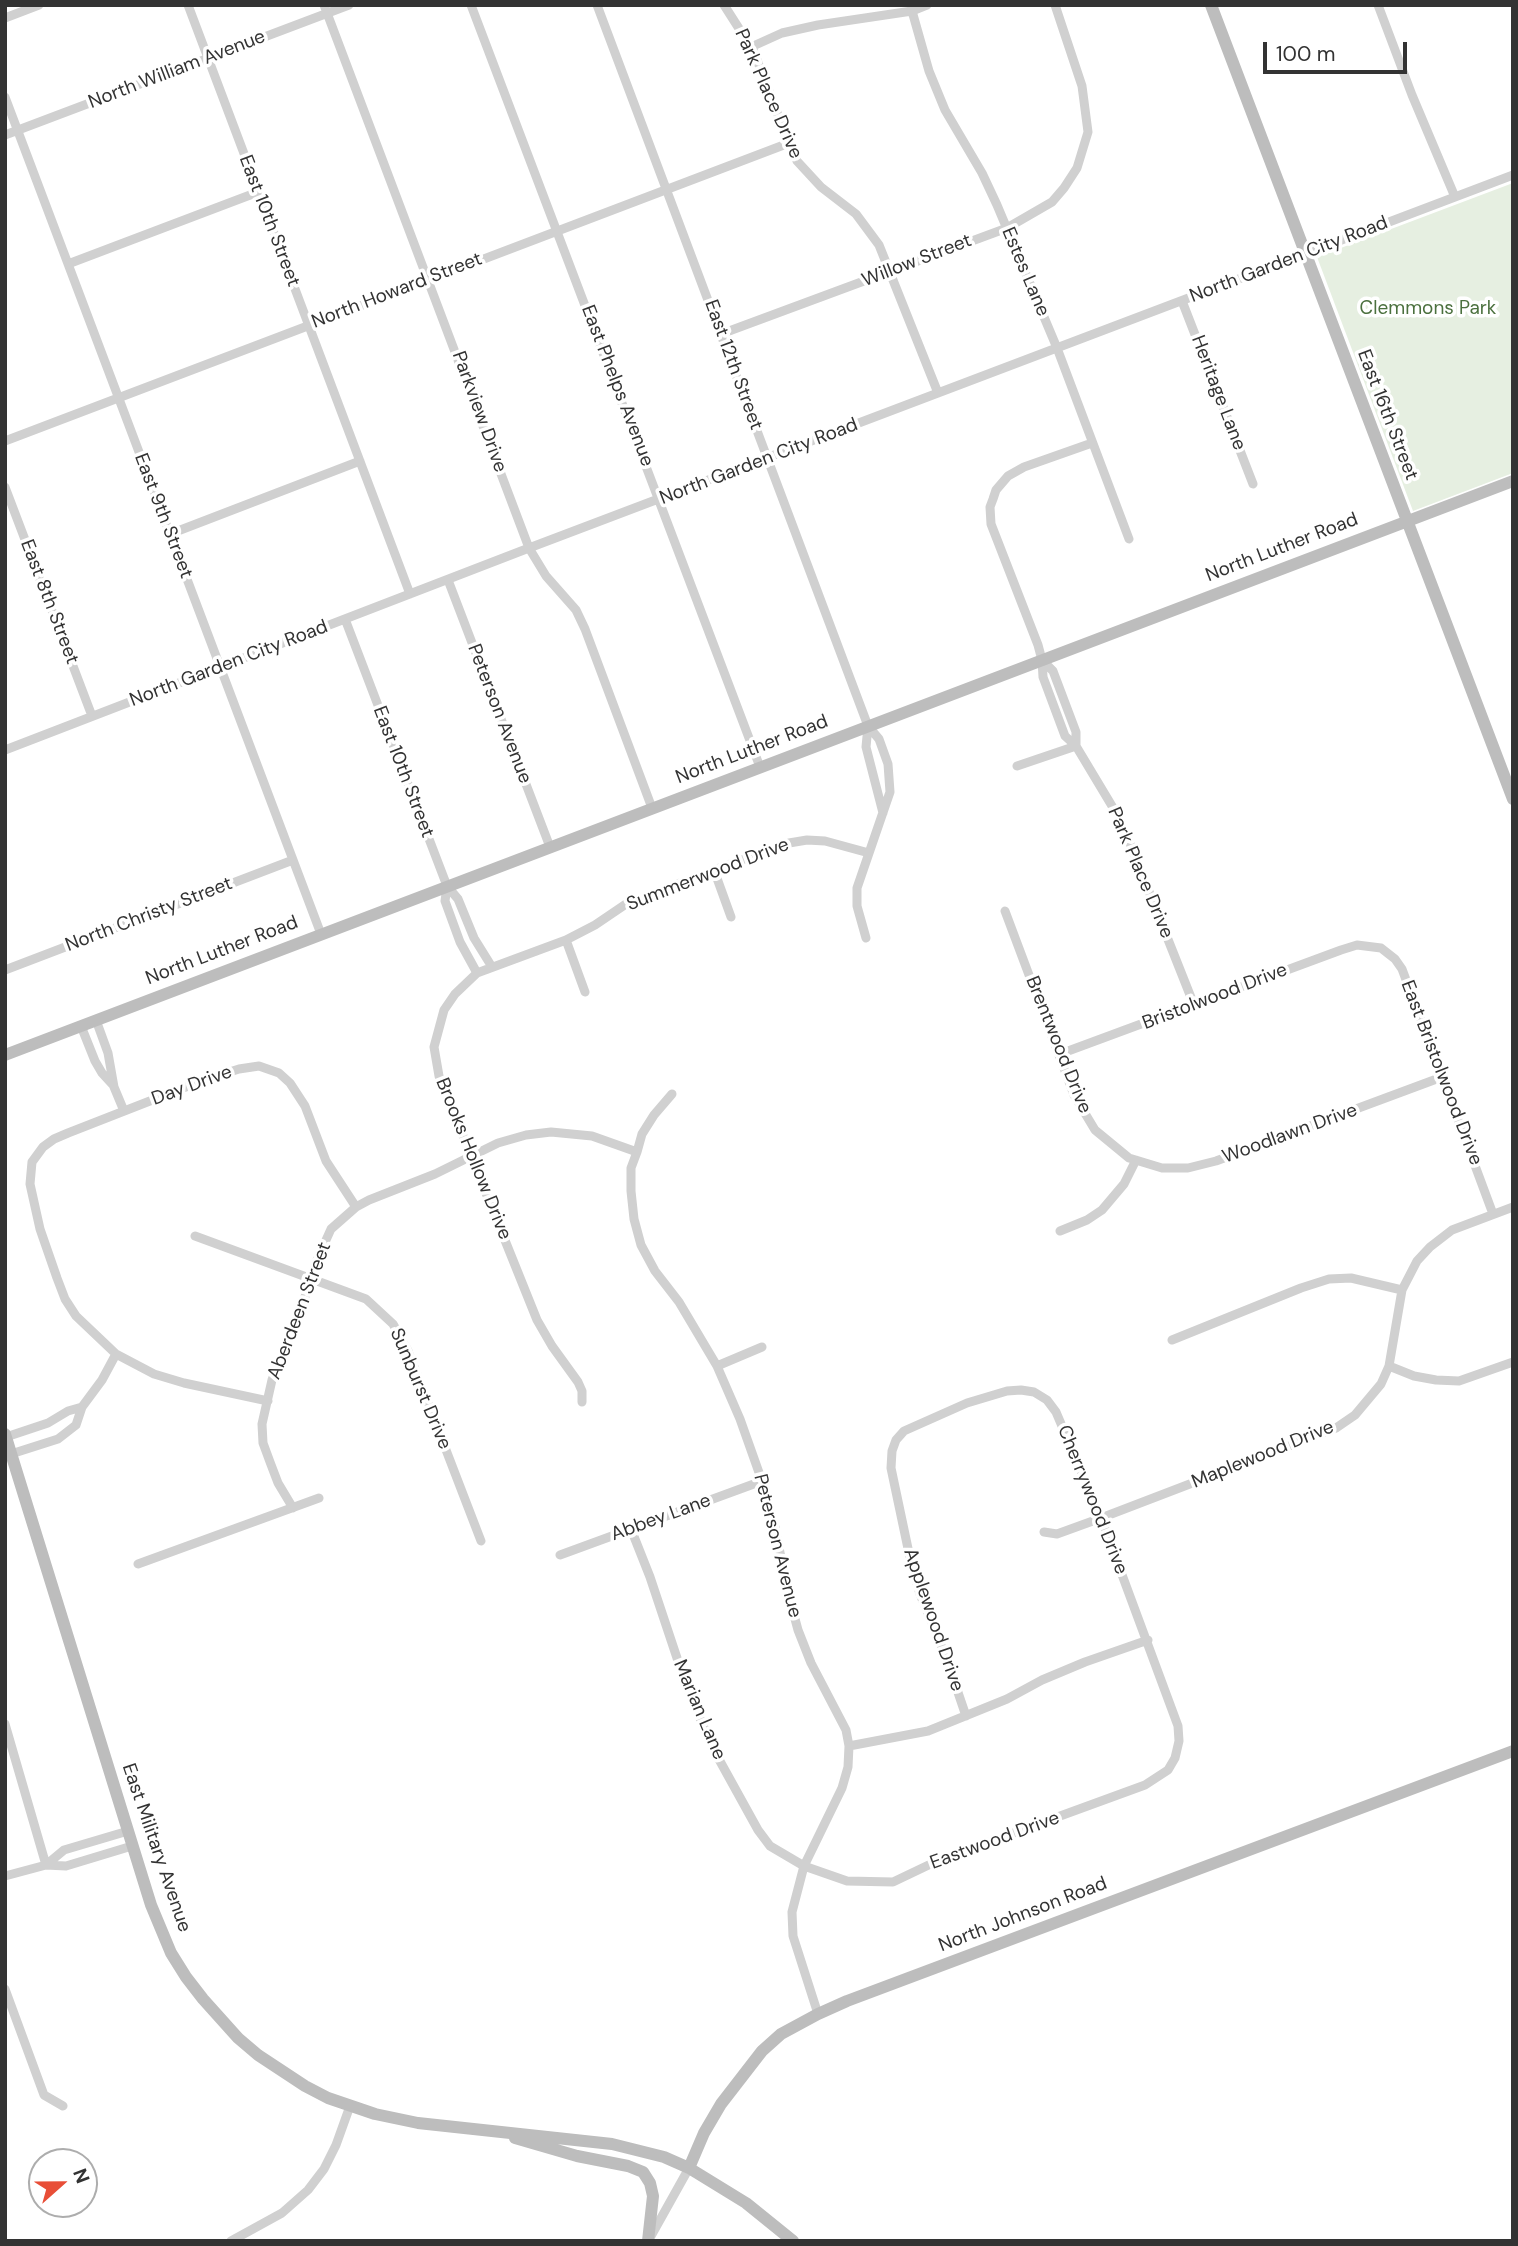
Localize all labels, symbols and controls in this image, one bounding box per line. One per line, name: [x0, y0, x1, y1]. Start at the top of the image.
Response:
street label: Park Place Drive: [729, 25, 807, 163]
street label: North William Avenue: [85, 26, 269, 114]
scale bar: [1266, 28, 1410, 72]
text: 100 m: [1276, 40, 1336, 68]
street label: East 10th Street: [233, 152, 305, 290]
street label: North Garden City Road: [1187, 212, 1391, 308]
street label: Estes Lane: [996, 224, 1054, 320]
street label: Willow Street: [859, 230, 975, 292]
street label: North Howard Street: [309, 248, 485, 334]
street label: East 12th Street: [699, 297, 767, 433]
park label: Clemmons Park: [1360, 298, 1496, 320]
street label: East Phelps Avenue: [576, 302, 658, 470]
street label: Heritage Lane: [1186, 332, 1250, 454]
street label: East 16th Street: [1352, 347, 1422, 483]
street label: Parkview Drive: [447, 348, 511, 476]
street label: North Garden City Road: [657, 414, 861, 510]
street label: East 9th Street: [129, 450, 197, 582]
street label: North Luther Road: [1203, 508, 1361, 588]
street label: East 8th Street: [15, 537, 83, 667]
street label: North Garden City Road: [127, 616, 331, 712]
street label: Peterson Avenue: [462, 641, 536, 787]
street label: East 10th Street: [367, 703, 439, 841]
street label: North Luther Road: [673, 710, 831, 790]
street label: Park Place Drive: [1102, 804, 1178, 942]
street label: Summerwood Drive: [624, 833, 792, 917]
street label: North Christy Street: [62, 873, 236, 957]
street label: North Luther Road: [143, 911, 301, 991]
street label: Bristolwood Drive: [1139, 959, 1291, 1035]
street label: Brentwood Drive: [1020, 973, 1096, 1117]
street label: East Bristolwood Drive: [1395, 977, 1487, 1169]
street label: Day Drive: [149, 1061, 235, 1111]
street label: Brooks Hollow Drive: [430, 1075, 516, 1243]
street label: Woodlawn Drive: [1220, 1099, 1360, 1169]
street label: Aberdeen Street: [263, 1239, 337, 1383]
street label: Sunburst Drive: [384, 1325, 456, 1453]
street label: Maplewood Drive: [1189, 1416, 1337, 1494]
street label: Cherrywood Drive: [1052, 1422, 1132, 1578]
street label: Peterson Avenue: [748, 1472, 806, 1620]
street label: Abbey Lane: [608, 1489, 714, 1547]
street label: Applewood Drive: [898, 1546, 968, 1694]
street label: Marian Lane: [668, 1657, 730, 1763]
street label: East Military Avenue: [116, 1761, 196, 1935]
street label: Eastwood Drive: [927, 1807, 1063, 1875]
street label: North Johnson Road: [936, 1872, 1110, 1958]
north arrow: [28, 2148, 98, 2218]
text: N: [67, 2165, 95, 2187]

